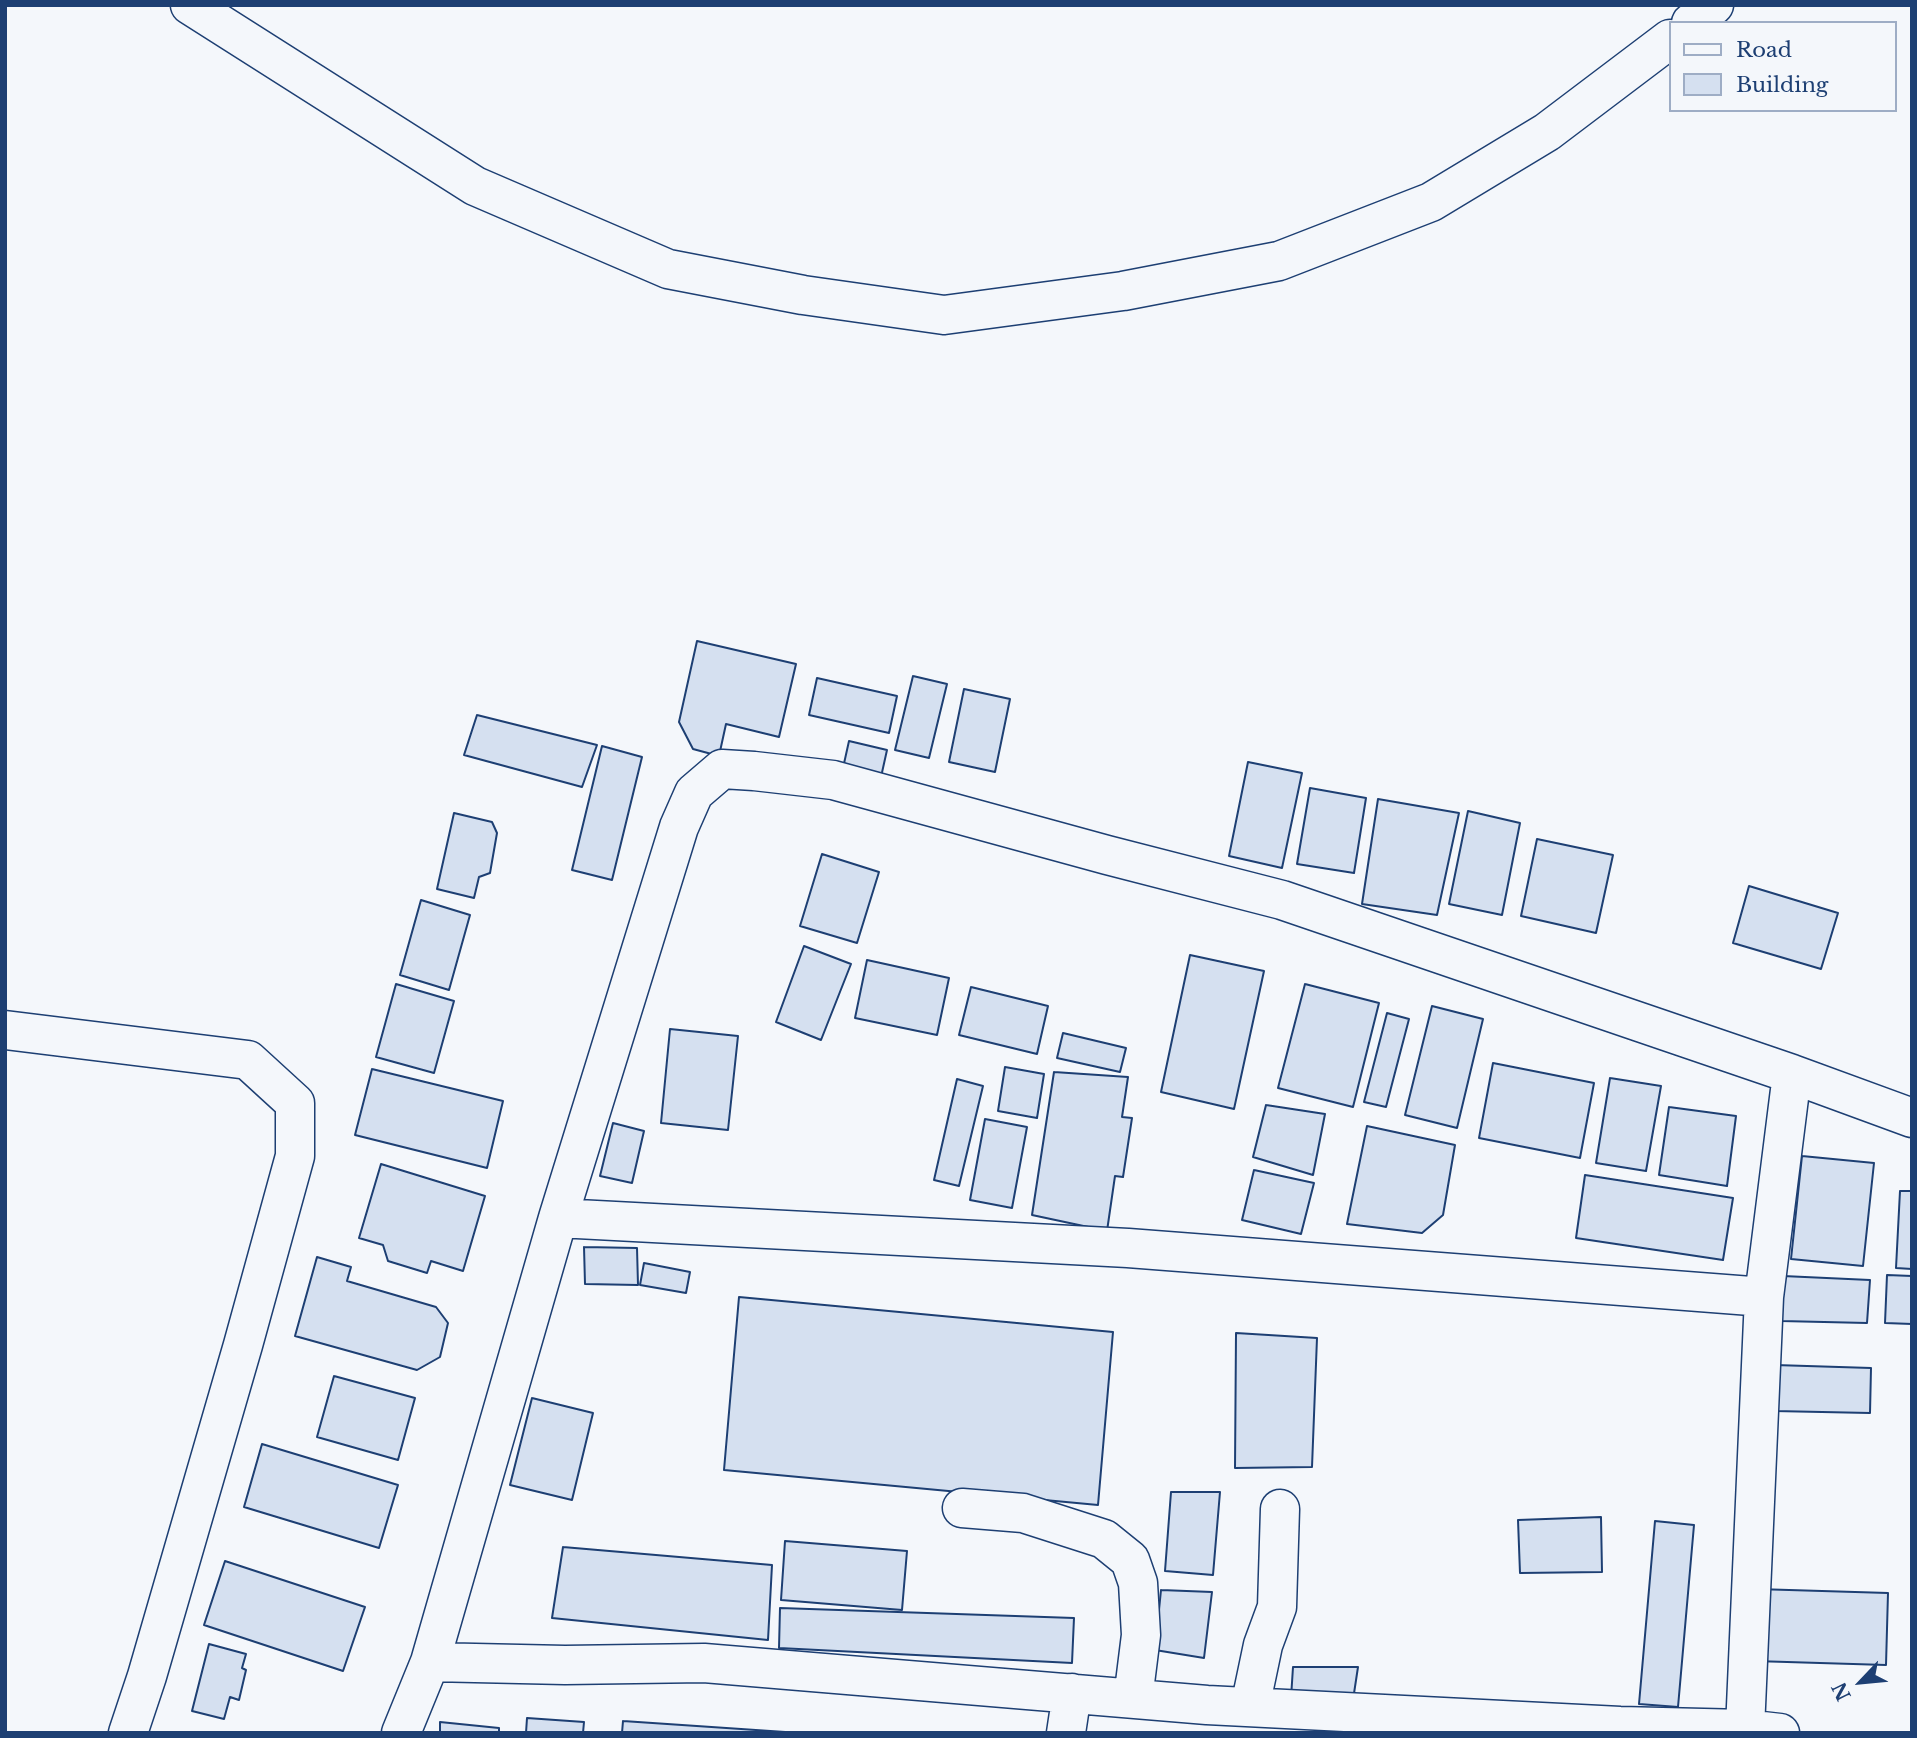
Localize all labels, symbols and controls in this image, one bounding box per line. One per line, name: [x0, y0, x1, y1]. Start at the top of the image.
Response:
legend: [1668, 21, 1896, 112]
text: Road: [1736, 37, 1792, 63]
text: Building: [1736, 72, 1828, 98]
north arrow: [1826, 1647, 1896, 1717]
text: N: [1827, 1678, 1856, 1704]

